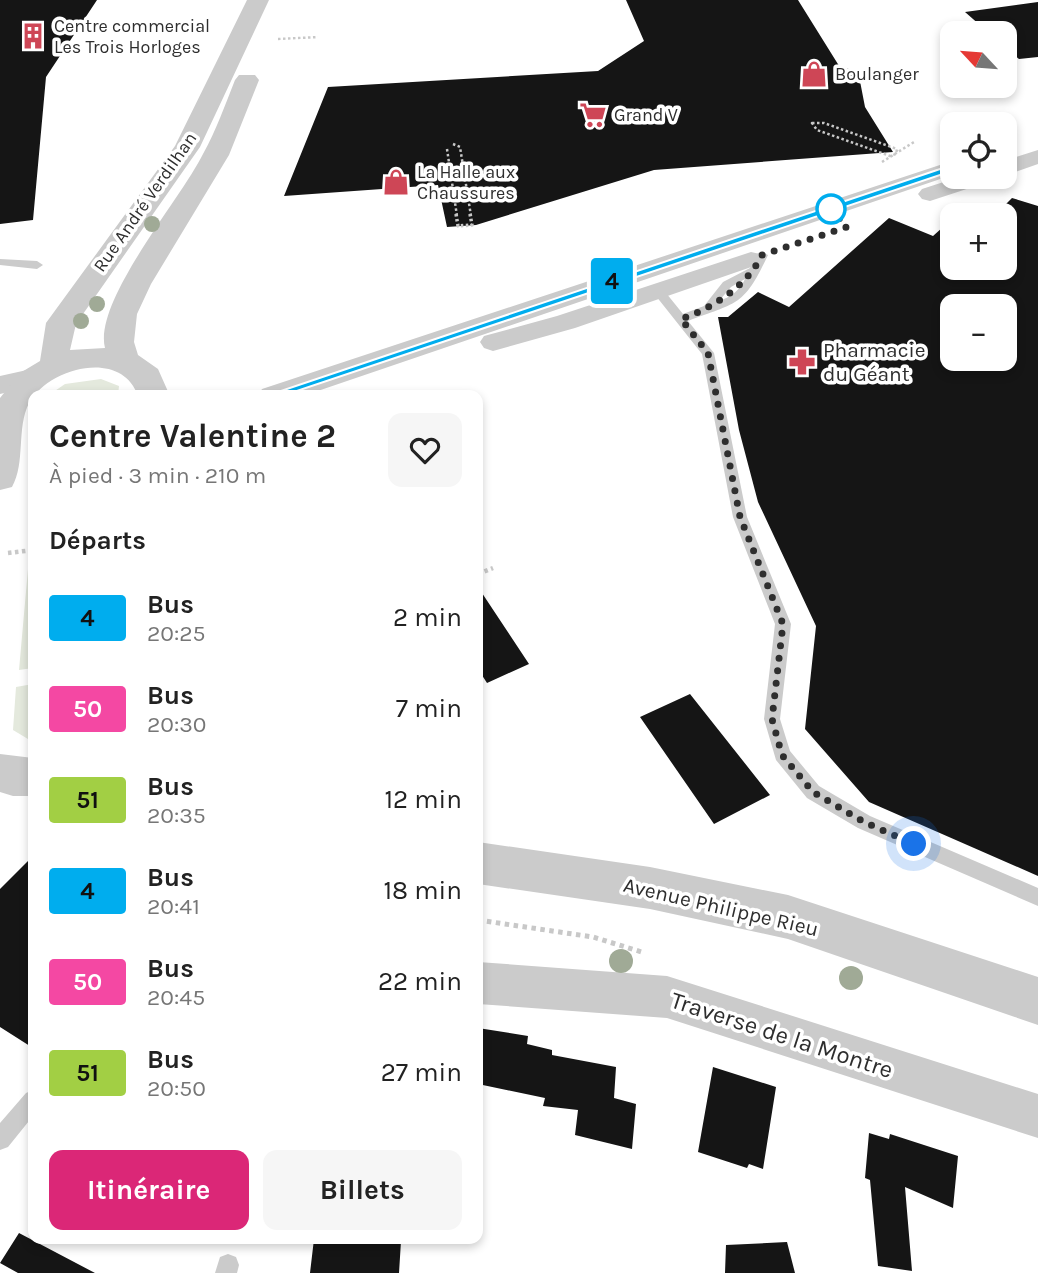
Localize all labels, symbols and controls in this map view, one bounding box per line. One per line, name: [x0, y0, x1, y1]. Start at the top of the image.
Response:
place label: Centre commercial Les Trois Horloges: [54, 15, 210, 58]
building icon: Centre commercial Les Trois Horloges: [18, 21, 48, 51]
north arrow: [940, 21, 1017, 98]
map controls: [940, 21, 1017, 371]
shop icon: Boulanger: [799, 59, 829, 89]
place label: Boulanger: [835, 63, 919, 85]
supermarket icon: Grand V: [578, 100, 608, 130]
place label: Grand V: [614, 104, 678, 126]
button: locate: [940, 112, 1017, 189]
street label: Rue André Verdilhan: [89, 128, 201, 276]
place label: La Halle aux Chaussures: [417, 161, 515, 204]
shop icon: La Halle aux Chaussures: [381, 167, 411, 197]
unlabelled marker: [816, 194, 846, 224]
button: +: [940, 203, 1017, 280]
line badge: 4: [589, 258, 635, 304]
text: 4: [605, 267, 619, 295]
button: −: [940, 294, 1017, 371]
place label: Pharmacie du Géant: [823, 338, 926, 386]
pharmacy icon: Pharmacie du Géant: [787, 347, 817, 377]
button: heart: [388, 413, 462, 487]
text: Centre Valentine 2: [49, 417, 336, 455]
text: À pied · 3 min · 210 m: [49, 462, 266, 489]
text: Départs: [49, 525, 146, 556]
text: Bus: [147, 589, 194, 620]
text: 2 min: [393, 602, 462, 633]
text: 4: [80, 604, 95, 632]
text: 20:25: [147, 620, 206, 647]
text: Bus: [147, 680, 194, 711]
text: 7 min: [396, 693, 462, 724]
text: 50: [73, 695, 102, 723]
text: 20:30: [147, 711, 207, 738]
text: Bus: [147, 771, 194, 802]
text: 12 min: [384, 784, 462, 815]
text: 51: [76, 786, 99, 814]
text: 20:35: [147, 802, 206, 829]
your location: [896, 826, 931, 861]
text: Bus: [147, 862, 194, 893]
street label: Avenue Philippe Rieu: [621, 873, 821, 941]
text: 18 min: [383, 875, 462, 906]
text: 4: [80, 877, 95, 905]
text: 20:41: [147, 893, 200, 920]
text: Bus: [147, 953, 194, 984]
text: 22 min: [378, 966, 462, 997]
text: 50: [73, 968, 102, 996]
text: 20:45: [147, 984, 205, 1011]
street label: Traverse de la Montre: [667, 986, 897, 1084]
text: Bus: [147, 1044, 194, 1075]
text: 27 min: [381, 1057, 462, 1088]
text: 51: [76, 1059, 99, 1087]
text: 20:50: [147, 1075, 206, 1102]
button: Itinéraire: [49, 1150, 249, 1230]
button: Billets: [263, 1150, 462, 1230]

